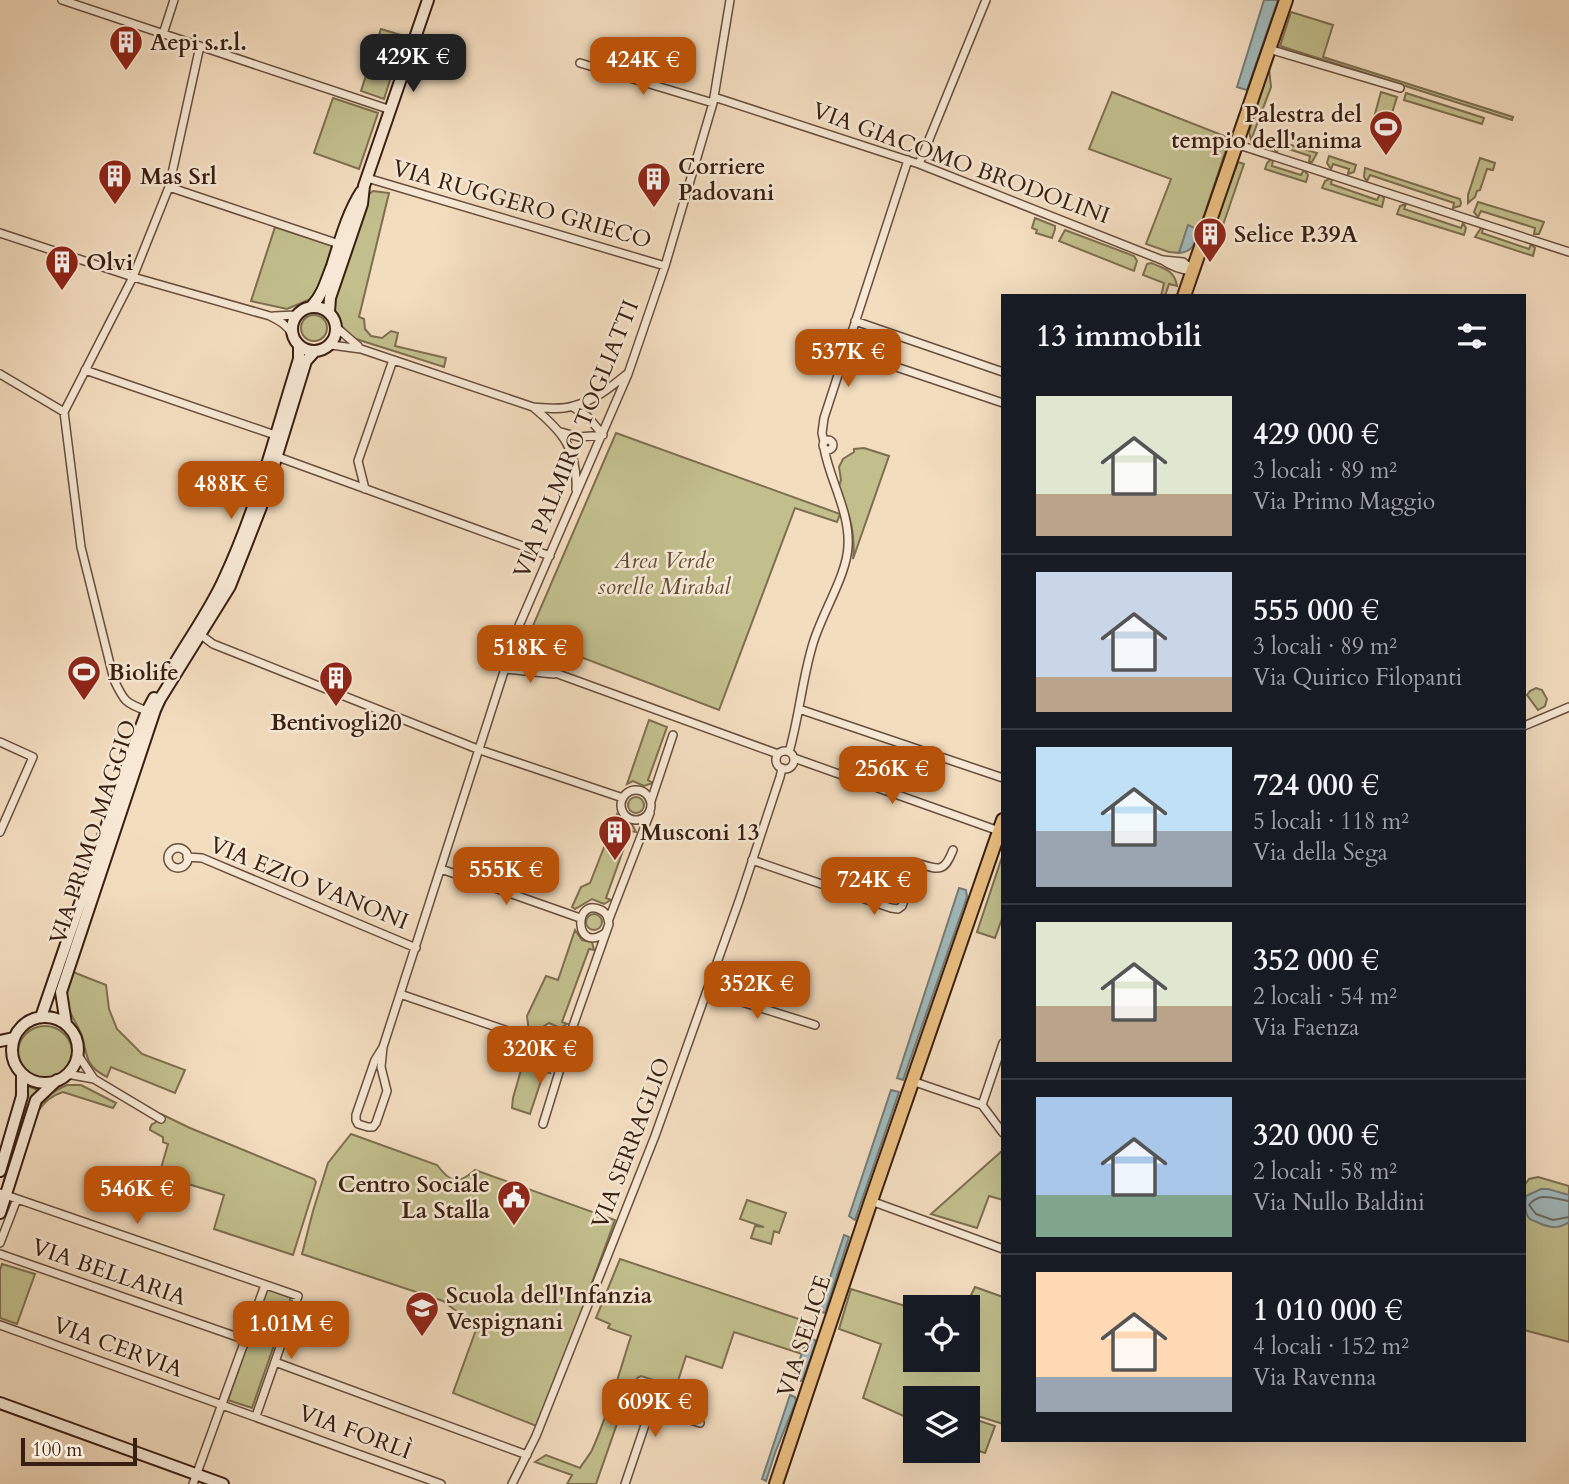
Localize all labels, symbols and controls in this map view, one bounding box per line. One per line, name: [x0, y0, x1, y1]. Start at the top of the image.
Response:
building icon: Aepi s.r.l.: [107, 23, 145, 72]
place label: Aepi s.r.l.: [150, 27, 247, 58]
pin: 429K €: [356, 34, 470, 94]
pin: 424K €: [586, 38, 700, 97]
text: 429K €: [376, 41, 450, 72]
text: 424K €: [606, 44, 680, 75]
street label: VIA GIACOMO BRODOLINI: [808, 95, 1114, 231]
place label: Palestra del tempio dell'anima: [1171, 99, 1363, 156]
sports icon: Palestra del tempio dell'anima: [1367, 108, 1405, 157]
place label: Corriere Padovani: [678, 151, 774, 208]
street label: VIA RUGGERO GRIECO: [389, 152, 655, 256]
building icon: Mas Srl: [96, 157, 134, 206]
building icon: Corriere Padovani: [635, 160, 673, 209]
place label: Mas Srl: [140, 161, 217, 192]
building icon: Selice P.39A: [1191, 215, 1229, 264]
place label: Selice P.39A: [1234, 219, 1358, 250]
building icon: Olvi: [43, 243, 81, 292]
place label: Olvi: [86, 247, 133, 278]
street label: VIA PALMIRO TOGLIATTI: [506, 295, 646, 583]
text: 13 immobili: [1036, 316, 1202, 357]
icon: filters: [1453, 317, 1491, 355]
pin: 537K €: [791, 330, 905, 389]
text: 537K €: [811, 336, 885, 367]
text: 429 000 €: [1253, 414, 1379, 455]
icon: home: [1092, 424, 1176, 508]
text: 3 locali · 89 m²: [1253, 455, 1397, 486]
pin: 488K €: [174, 462, 288, 521]
text: 488K €: [194, 468, 268, 499]
text: Via Primo Maggio: [1253, 486, 1435, 517]
park label: Area Verde sorelle Mirabal: [597, 545, 731, 602]
text: 555 000 €: [1253, 590, 1379, 631]
icon: home: [1092, 600, 1176, 684]
pin: 518K €: [473, 626, 587, 685]
text: 3 locali · 89 m²: [1253, 631, 1397, 662]
text: 518K €: [493, 632, 567, 663]
sports icon: Biolife: [65, 653, 103, 702]
place label: Biolife: [108, 657, 179, 688]
building icon: Bentivogli20: [317, 659, 355, 708]
text: Via Quirico Filopanti: [1253, 662, 1462, 693]
place label: Bentivogli20: [270, 707, 402, 738]
street label: VIA PRIMO MAGGIO: [42, 716, 144, 948]
pin: 256K €: [835, 746, 949, 806]
text: 256K €: [855, 753, 929, 784]
text: 724 000 €: [1253, 765, 1379, 806]
icon: home: [1092, 775, 1176, 859]
text: 5 locali · 118 m²: [1253, 806, 1409, 837]
building icon: Musconi 13: [596, 813, 634, 862]
place label: Musconi 13: [640, 817, 760, 848]
street label: VIA EZIO VANONI: [205, 829, 413, 937]
text: Via della Sega: [1253, 837, 1388, 868]
pin: 555K €: [449, 848, 563, 907]
text: 555K €: [469, 854, 543, 885]
pin: 724K €: [817, 858, 931, 917]
text: 724K €: [837, 864, 911, 895]
text: 352 000 €: [1253, 940, 1379, 981]
icon: home: [1092, 950, 1176, 1034]
pin: 352K €: [700, 962, 814, 1021]
text: 352K €: [720, 968, 794, 999]
text: 2 locali · 54 m²: [1253, 981, 1397, 1012]
text: Via Faenza: [1253, 1012, 1359, 1043]
pin: 320K €: [483, 1026, 597, 1086]
text: 320K €: [503, 1033, 577, 1064]
street label: VIA SERRAGLIO: [584, 1053, 678, 1233]
text: 320 000 €: [1253, 1115, 1379, 1156]
icon: home: [1092, 1125, 1176, 1209]
text: 2 locali · 58 m²: [1253, 1156, 1397, 1187]
pin: 546K €: [80, 1166, 194, 1226]
place label: Centro Sociale La Stalla: [338, 1169, 491, 1226]
text: 546K €: [100, 1173, 174, 1204]
public building icon: Centro Sociale La Stalla: [495, 1178, 533, 1227]
text: Via Nullo Baldini: [1253, 1187, 1425, 1218]
street label: VIA BELLARIA: [28, 1231, 191, 1313]
street label: VIA SELICE: [770, 1271, 838, 1401]
place label: Scuola dell'Infanzia Vespignani: [446, 1280, 653, 1337]
school or university icon: Scuola dell'Infanzia Vespignani: [403, 1289, 441, 1338]
text: 1 010 000 €: [1253, 1290, 1403, 1331]
map controls: [903, 1295, 980, 1463]
button: locate: [903, 1295, 980, 1372]
icon: home: [1092, 1300, 1176, 1384]
pin: 1.01M €: [226, 1302, 356, 1361]
text: 1.01M €: [249, 1308, 333, 1339]
street label: VIA CERVIA: [49, 1309, 188, 1385]
text: 4 locali · 152 m²: [1253, 1331, 1409, 1362]
text: Via Ravenna: [1253, 1362, 1377, 1393]
pin: 609K €: [598, 1380, 712, 1439]
text: 609K €: [618, 1386, 692, 1417]
button: layers: [903, 1386, 980, 1463]
street label: VIA FORLÌ: [294, 1397, 416, 1467]
scale bar: [21, 1435, 136, 1467]
text: 100 m: [32, 1437, 82, 1463]

